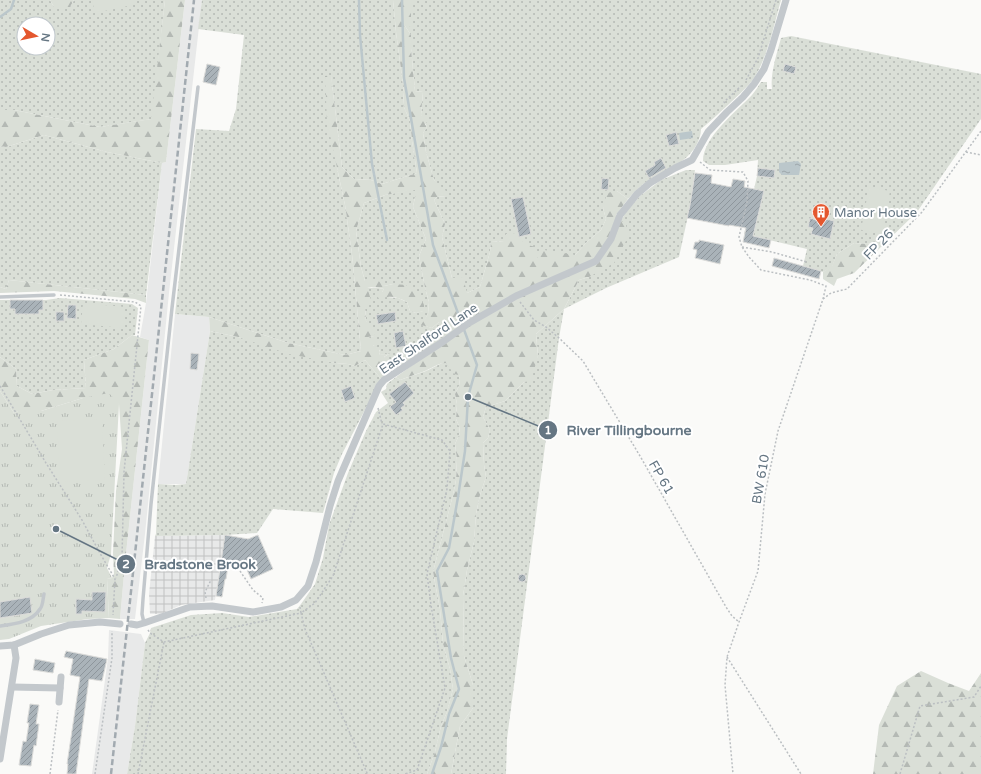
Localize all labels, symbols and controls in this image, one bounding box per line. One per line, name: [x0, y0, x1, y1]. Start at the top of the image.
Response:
north arrow: [16, 16, 56, 56]
text: N: [38, 32, 52, 43]
building icon: Manor House: [811, 202, 831, 227]
place label: Manor House: [834, 205, 917, 221]
street label: FP 26: [860, 226, 897, 263]
street label: East Shalford Lane: [376, 300, 481, 378]
callout: River Tillingbourne: [538, 417, 699, 443]
text: River Tillingbourne: [566, 422, 692, 439]
text: 1: [544, 423, 552, 437]
street label: BW 610: [749, 453, 773, 505]
street label: FP 61: [645, 458, 677, 497]
callout: Bradstone Brook: [116, 551, 264, 577]
text: Bradstone Brook: [144, 556, 256, 573]
text: 2: [122, 557, 130, 571]

